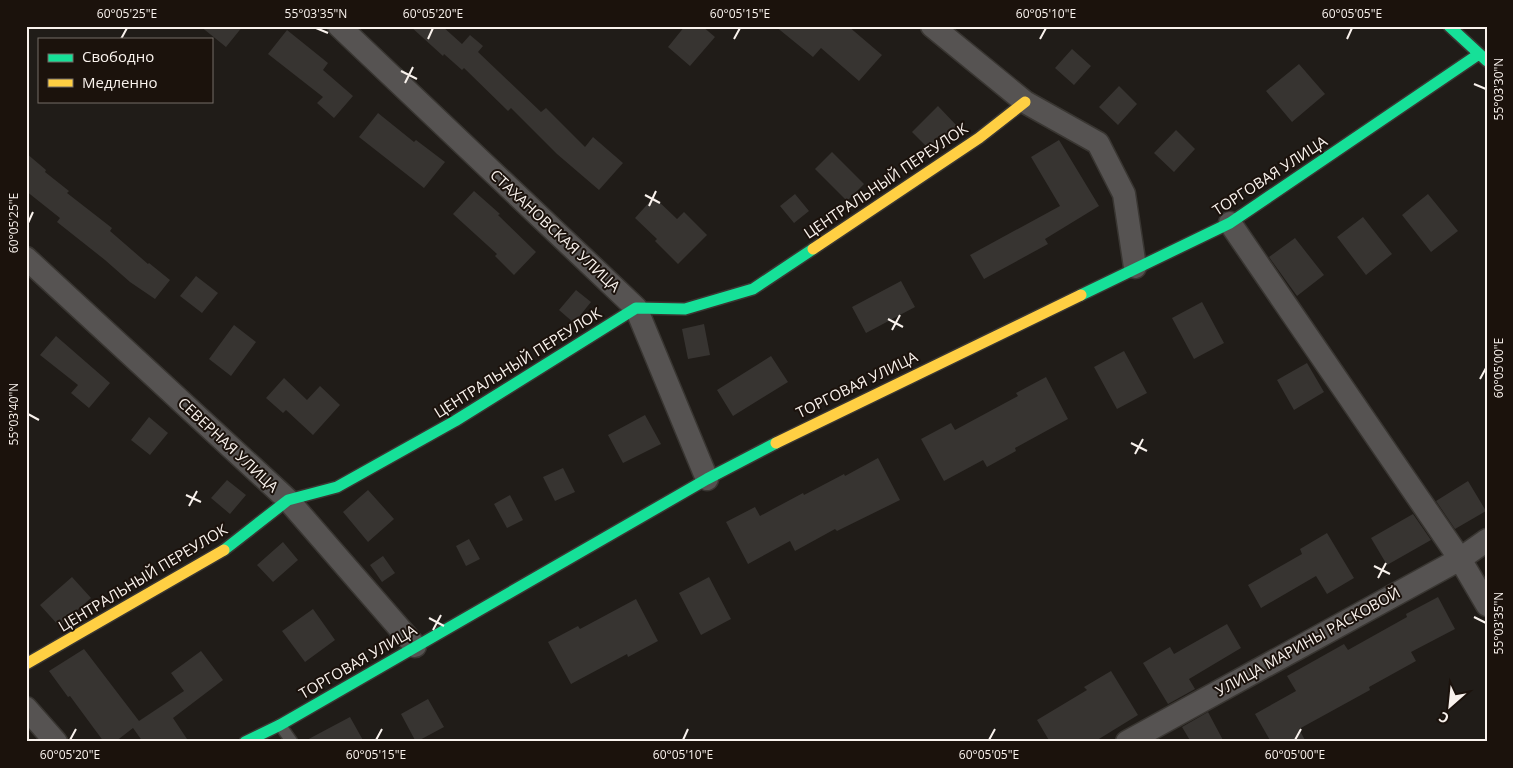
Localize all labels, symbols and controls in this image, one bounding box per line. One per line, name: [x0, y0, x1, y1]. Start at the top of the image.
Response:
text: 60°05'25"E: [97, 5, 157, 22]
text: 55°03'35"N: [285, 5, 347, 22]
text: 60°05'20"E: [403, 5, 463, 22]
text: 60°05'15"E: [710, 5, 770, 22]
text: 60°05'10"E: [1016, 5, 1076, 22]
text: 60°05'05"E: [1322, 5, 1382, 22]
legend: [38, 38, 212, 102]
text: Свободно: [82, 46, 154, 66]
text: 55°03'30"N: [1490, 58, 1507, 120]
text: Медленно: [82, 72, 158, 92]
street label: ЦЕНТРАЛЬНЫЙ ПЕРЕУЛОК: [800, 117, 972, 243]
street label: ТОРГОВАЯ УЛИЦА: [1208, 130, 1331, 220]
street label: СТАХАНОВСКАЯ УЛИЦА: [486, 165, 625, 296]
text: 60°05'25"E: [5, 193, 22, 253]
street label: ЦЕНТРАЛЬНЫЙ ПЕРЕУЛОК: [430, 302, 606, 422]
text: 60°05'00"E: [1490, 338, 1507, 398]
street label: ТОРГОВАЯ УЛИЦА: [793, 346, 921, 422]
text: 55°03'40"N: [5, 383, 22, 445]
street label: СЕВЕРНАЯ УЛИЦА: [174, 392, 284, 496]
street label: ЦЕНТРАЛЬНЫЙ ПЕРЕУЛОК: [54, 518, 231, 636]
street label: УЛИЦА МАРИНЫ РАСКОВОЙ: [1212, 582, 1403, 700]
text: 55°03'35"N: [1490, 592, 1507, 654]
street label: ТОРГОВАЯ УЛИЦА: [295, 619, 420, 703]
north arrow: [1426, 680, 1476, 730]
text: С: [1436, 708, 1452, 729]
text: 60°05'20"E: [40, 746, 100, 763]
text: 60°05'15"E: [346, 746, 406, 763]
text: 60°05'10"E: [653, 746, 713, 763]
text: 60°05'05"E: [959, 746, 1019, 763]
text: 60°05'00"E: [1265, 746, 1325, 763]

